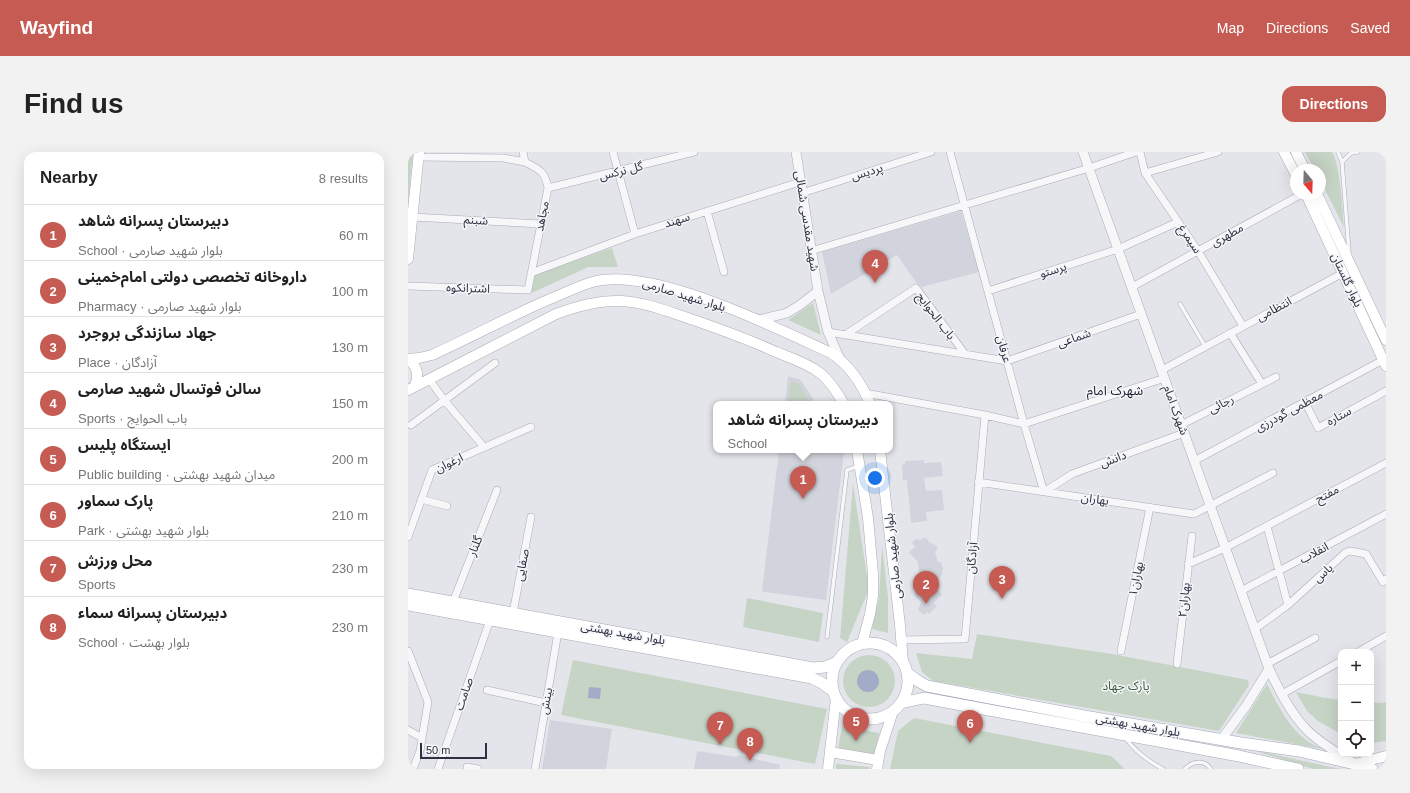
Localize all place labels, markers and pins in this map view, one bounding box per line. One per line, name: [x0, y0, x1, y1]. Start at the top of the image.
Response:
pin: 4: [862, 250, 888, 283]
pin: 1: [790, 466, 816, 499]
pin: 3: [989, 566, 1015, 599]
pin: 2: [913, 571, 939, 604]
pin: 5: [843, 708, 869, 741]
pin: 6: [957, 710, 983, 743]
pin: 7: [707, 712, 733, 745]
pin: 8: [737, 728, 763, 761]

